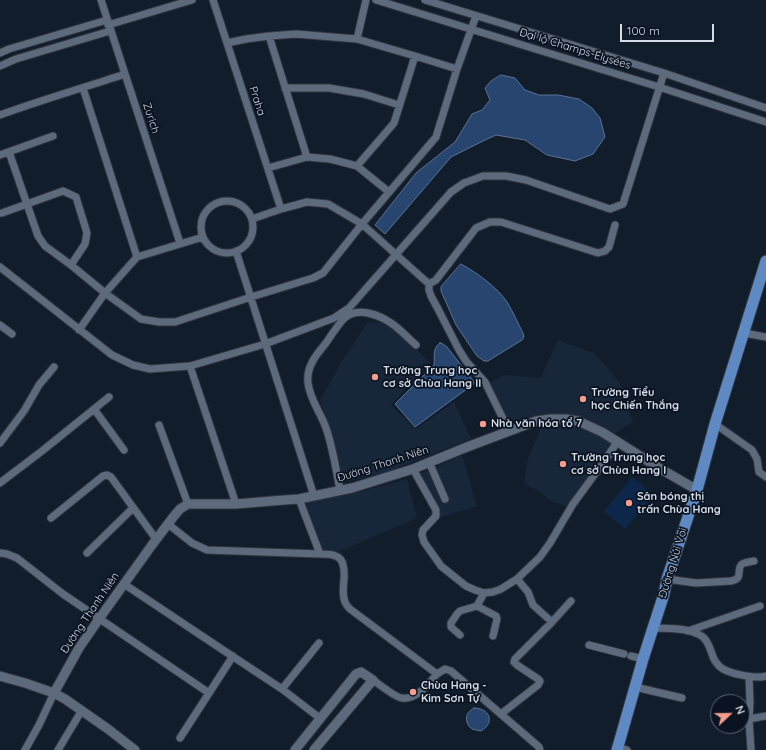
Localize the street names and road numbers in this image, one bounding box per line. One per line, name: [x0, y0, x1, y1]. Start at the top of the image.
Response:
street label: Đại lộ Champs-Élysées: [518, 26, 632, 72]
street label: Praha: [246, 85, 268, 117]
street label: Zurich: [140, 101, 162, 135]
street label: Đường Thanh Niên: [336, 443, 430, 485]
street label: Đường Núi Voi: [656, 526, 690, 600]
street label: Đường Thanh Niên: [58, 570, 122, 656]

